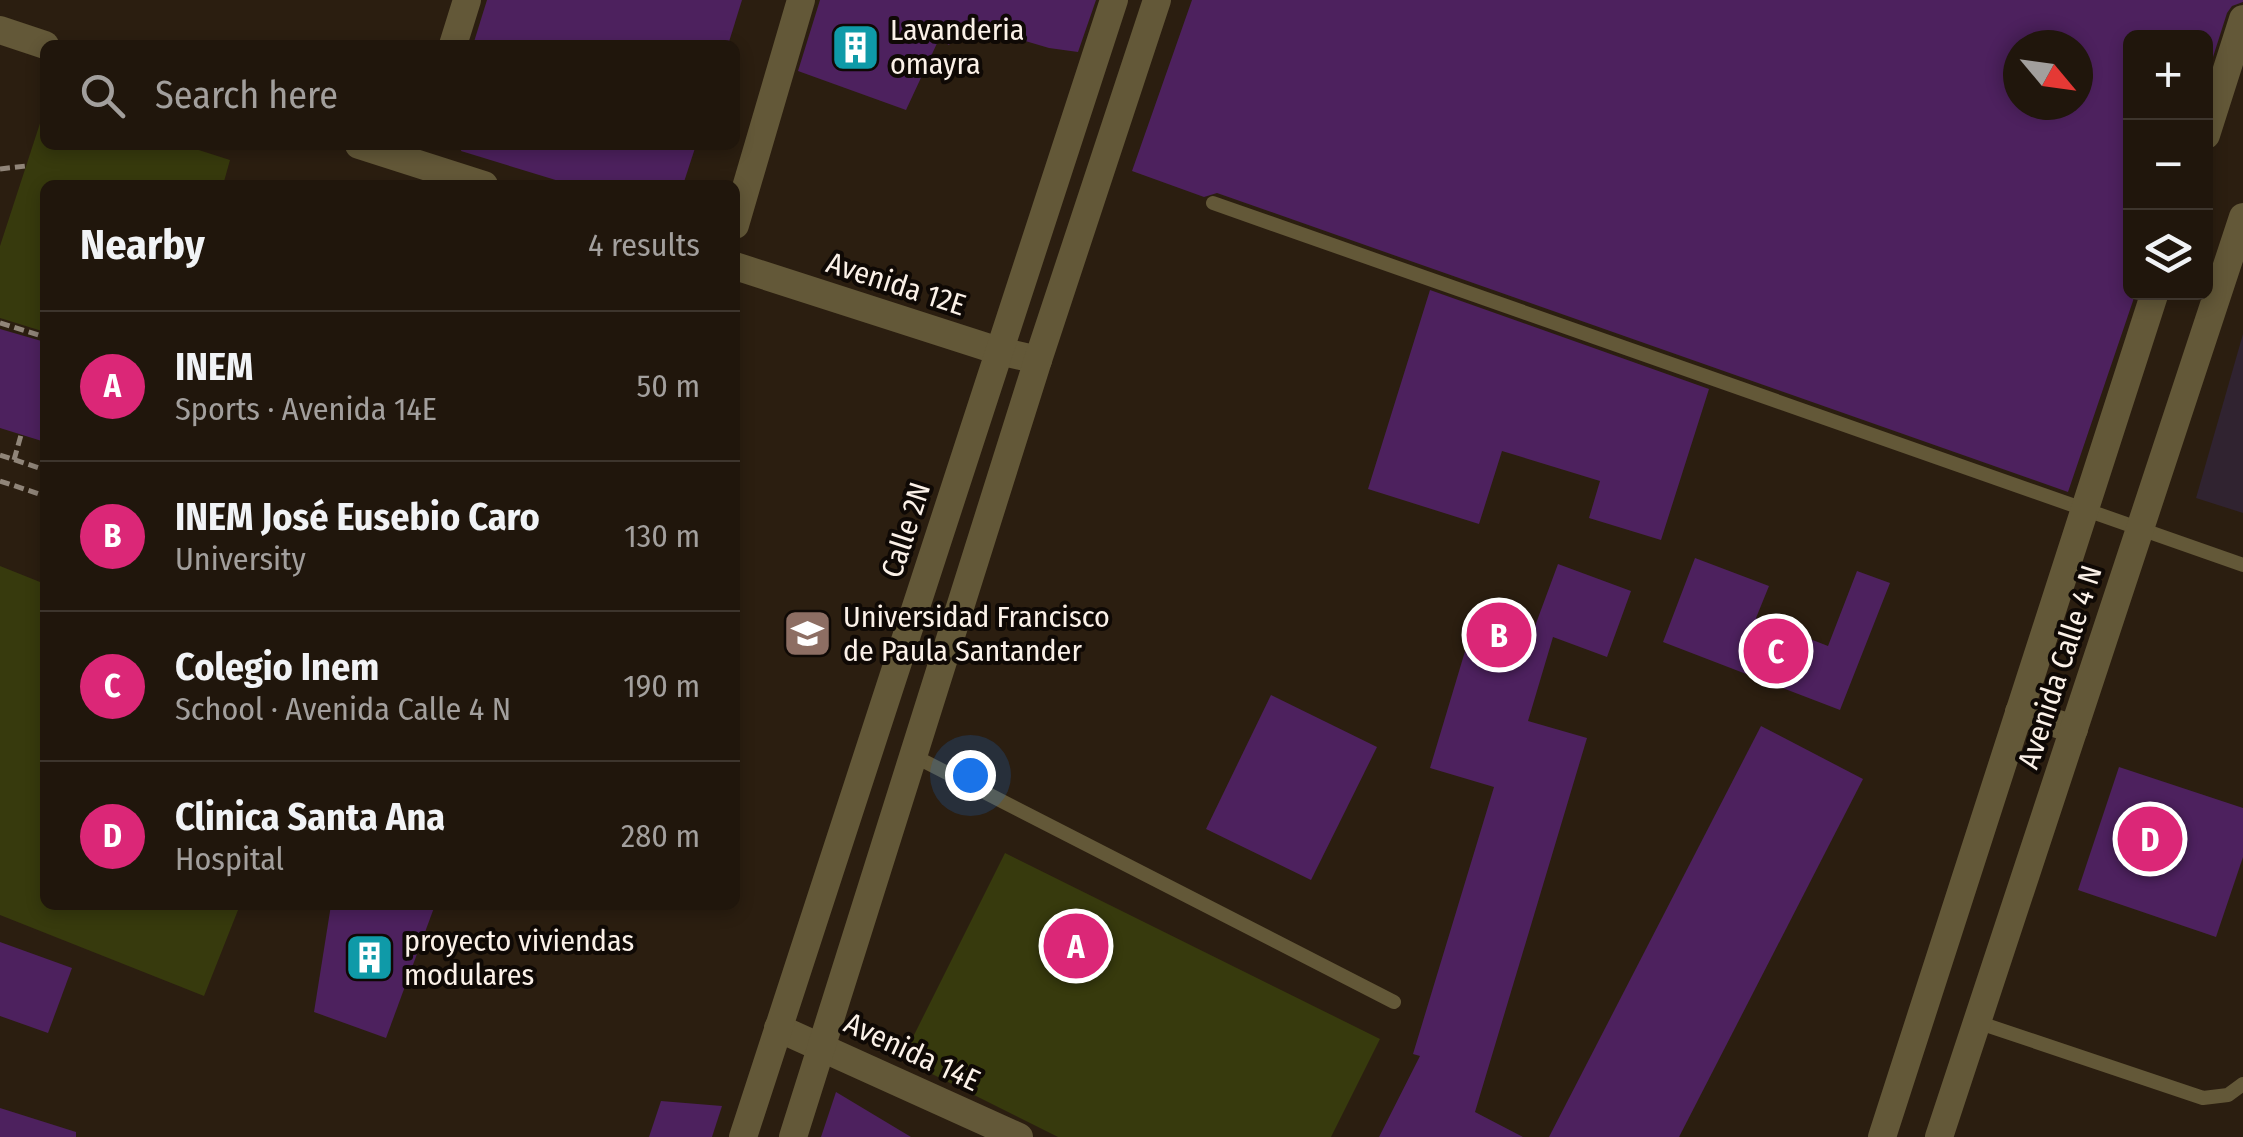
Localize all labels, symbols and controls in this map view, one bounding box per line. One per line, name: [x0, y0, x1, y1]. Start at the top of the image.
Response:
place label: Lavanderia omayra: [890, 12, 1024, 82]
building icon: Lavanderia omayra: [829, 21, 881, 73]
north arrow: [2003, 30, 2093, 120]
map controls: [2123, 30, 2213, 300]
button: +: [2123, 30, 2213, 120]
search box: [40, 40, 740, 150]
icon: search: [75, 68, 130, 123]
text: Search here: [155, 72, 338, 118]
button: −: [2123, 120, 2213, 210]
button: layers: [2123, 210, 2213, 300]
text: Nearby: [80, 220, 205, 270]
text: 4 results: [588, 226, 700, 264]
street label: Avenida 12E: [822, 245, 970, 323]
text: INEM: [175, 344, 253, 390]
text: A: [104, 367, 121, 405]
text: 50 m: [637, 367, 700, 405]
text: Sports · Avenida 14E: [175, 390, 437, 428]
street label: Calle 2N: [874, 478, 938, 582]
text: INEM José Eusebio Caro: [175, 494, 540, 540]
text: B: [104, 517, 121, 555]
text: 130 m: [624, 517, 700, 555]
text: University: [175, 540, 306, 578]
street label: Avenida Calle 4 N: [2010, 561, 2110, 773]
pin: B: [1466, 598, 1532, 672]
place label: Universidad Francisco de Paula Santander: [843, 599, 1110, 669]
school or university icon: Universidad Francisco de Paula Santander: [782, 608, 834, 660]
pin: C: [1744, 614, 1808, 688]
text: Colegio Inem: [175, 644, 379, 690]
text: C: [104, 667, 121, 705]
text: 190 m: [623, 667, 700, 705]
text: School · Avenida Calle 4 N: [175, 690, 511, 728]
your location: [945, 750, 996, 801]
text: Clinica Santa Ana: [175, 794, 445, 840]
pin: D: [2118, 802, 2182, 876]
text: D: [103, 817, 122, 855]
text: 280 m: [621, 817, 700, 855]
text: Hospital: [175, 840, 284, 878]
pin: A: [1044, 908, 1108, 984]
place label: proyecto viviendas modulares: [404, 923, 634, 993]
building icon: proyecto viviendas modulares: [343, 932, 395, 984]
street label: Avenida 14E: [839, 1005, 985, 1099]

